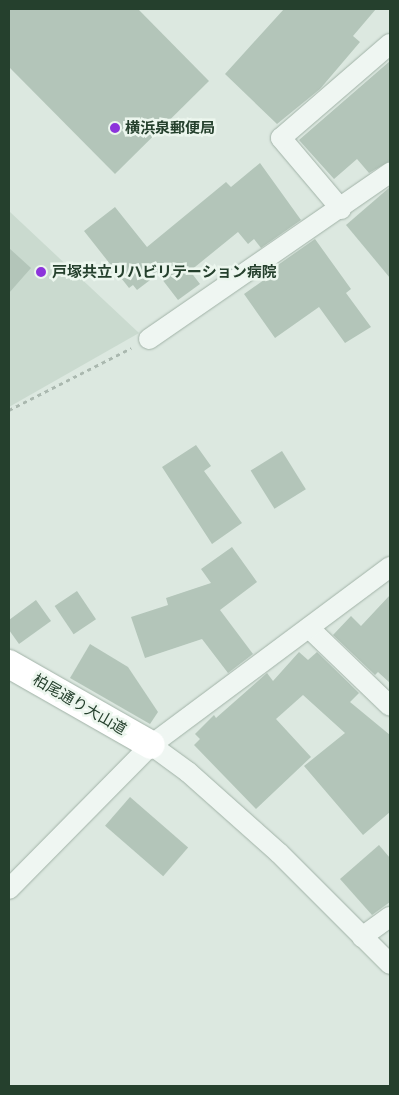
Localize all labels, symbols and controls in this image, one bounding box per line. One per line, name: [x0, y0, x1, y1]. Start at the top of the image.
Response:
place label: 横浜泉郵便局: [125, 119, 215, 137]
marker: 横浜泉郵便局: [109, 122, 121, 134]
place label: 戸塚共立リハビリテーション病院: [52, 263, 277, 281]
marker: 戸塚共立リハビリテーション病院: [34, 265, 48, 279]
street label: 柏尾通り大山道: [30, 670, 130, 738]

